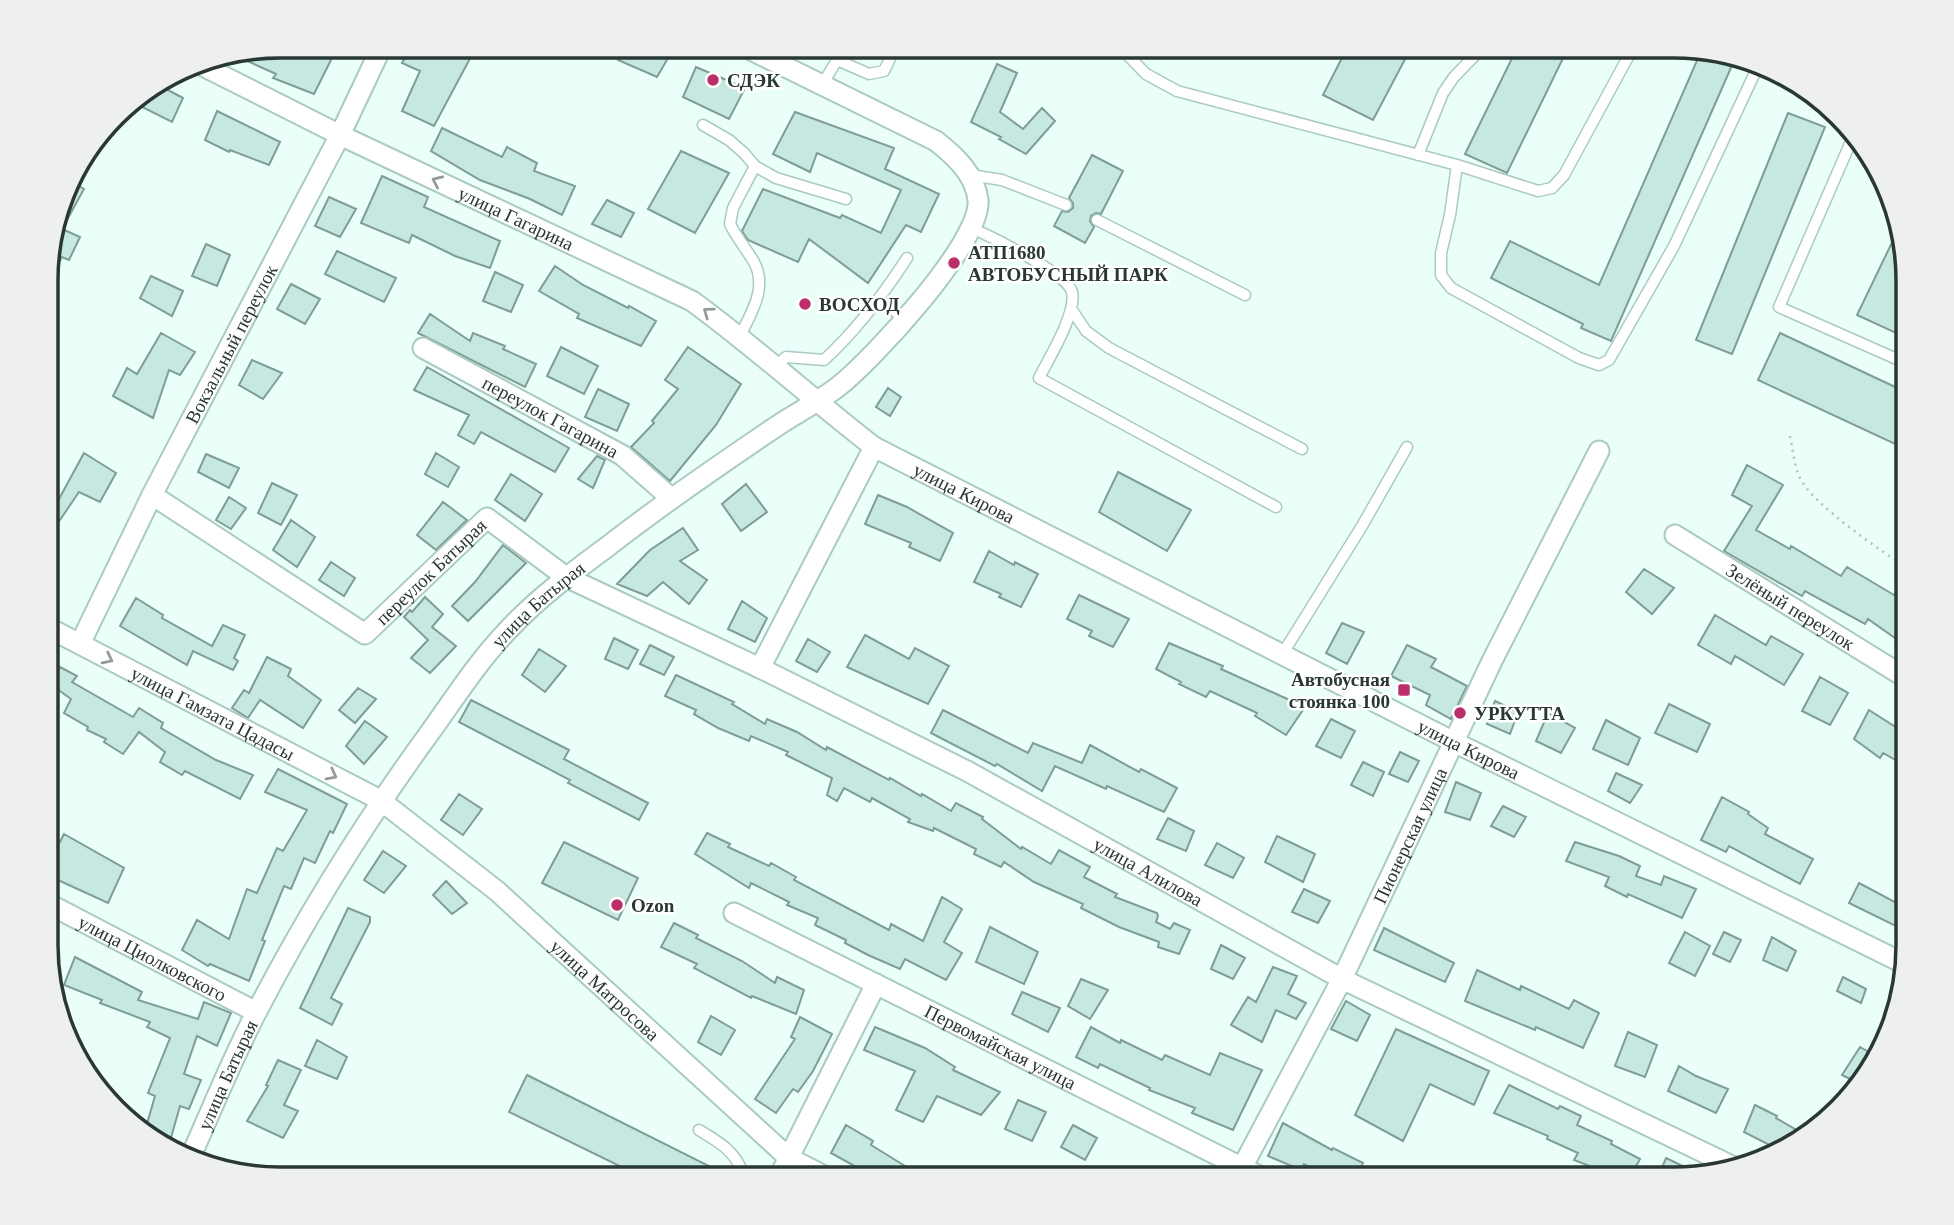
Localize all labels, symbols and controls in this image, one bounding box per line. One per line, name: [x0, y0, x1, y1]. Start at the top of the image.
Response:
place label: СДЭК: [727, 70, 780, 91]
marker: СДЭК: [705, 72, 721, 88]
one-way arrow: [432, 175, 444, 189]
street label: улица Гагарина: [455, 182, 577, 255]
place label: АТП1680 АВТОБУСНЫЙ ПАРК: [968, 242, 1168, 285]
marker: АТП1680 АВТОБУСНЫЙ ПАРК: [946, 255, 962, 271]
street label: Вокзальный переулок: [181, 260, 282, 427]
place label: ВОСХОД: [819, 294, 900, 315]
marker: ВОСХОД: [797, 296, 813, 312]
one-way arrow: [703, 308, 716, 321]
street label: переулок Гагарина: [479, 372, 623, 462]
street label: улица Кирова: [910, 459, 1019, 528]
street label: переулок Батырая: [372, 514, 491, 629]
street label: улица Батырая: [487, 557, 589, 652]
street label: Зелёный переулок: [1723, 559, 1859, 655]
one-way arrow: [101, 650, 113, 664]
street label: улица Гамзата Цадасы: [127, 663, 298, 765]
place label: Автобусная стоянка 100: [1289, 669, 1390, 712]
marker: Автобусная стоянка 100: [1396, 682, 1412, 698]
place label: УРКУТТА: [1474, 703, 1565, 724]
marker: УРКУТТА: [1452, 705, 1468, 721]
street label: улица Кирова: [1414, 715, 1523, 784]
street label: Пионерская улица: [1369, 764, 1451, 907]
one-way arrow: [325, 767, 337, 780]
street label: улица Алилова: [1090, 833, 1207, 911]
place label: Ozon: [631, 895, 675, 916]
marker: Ozon: [609, 897, 625, 913]
street label: улица Циолковского: [75, 911, 230, 1006]
street label: улица Матросова: [546, 935, 664, 1046]
street label: Первомайская улица: [921, 1000, 1080, 1094]
street label: улица Батырая: [194, 1016, 262, 1133]

